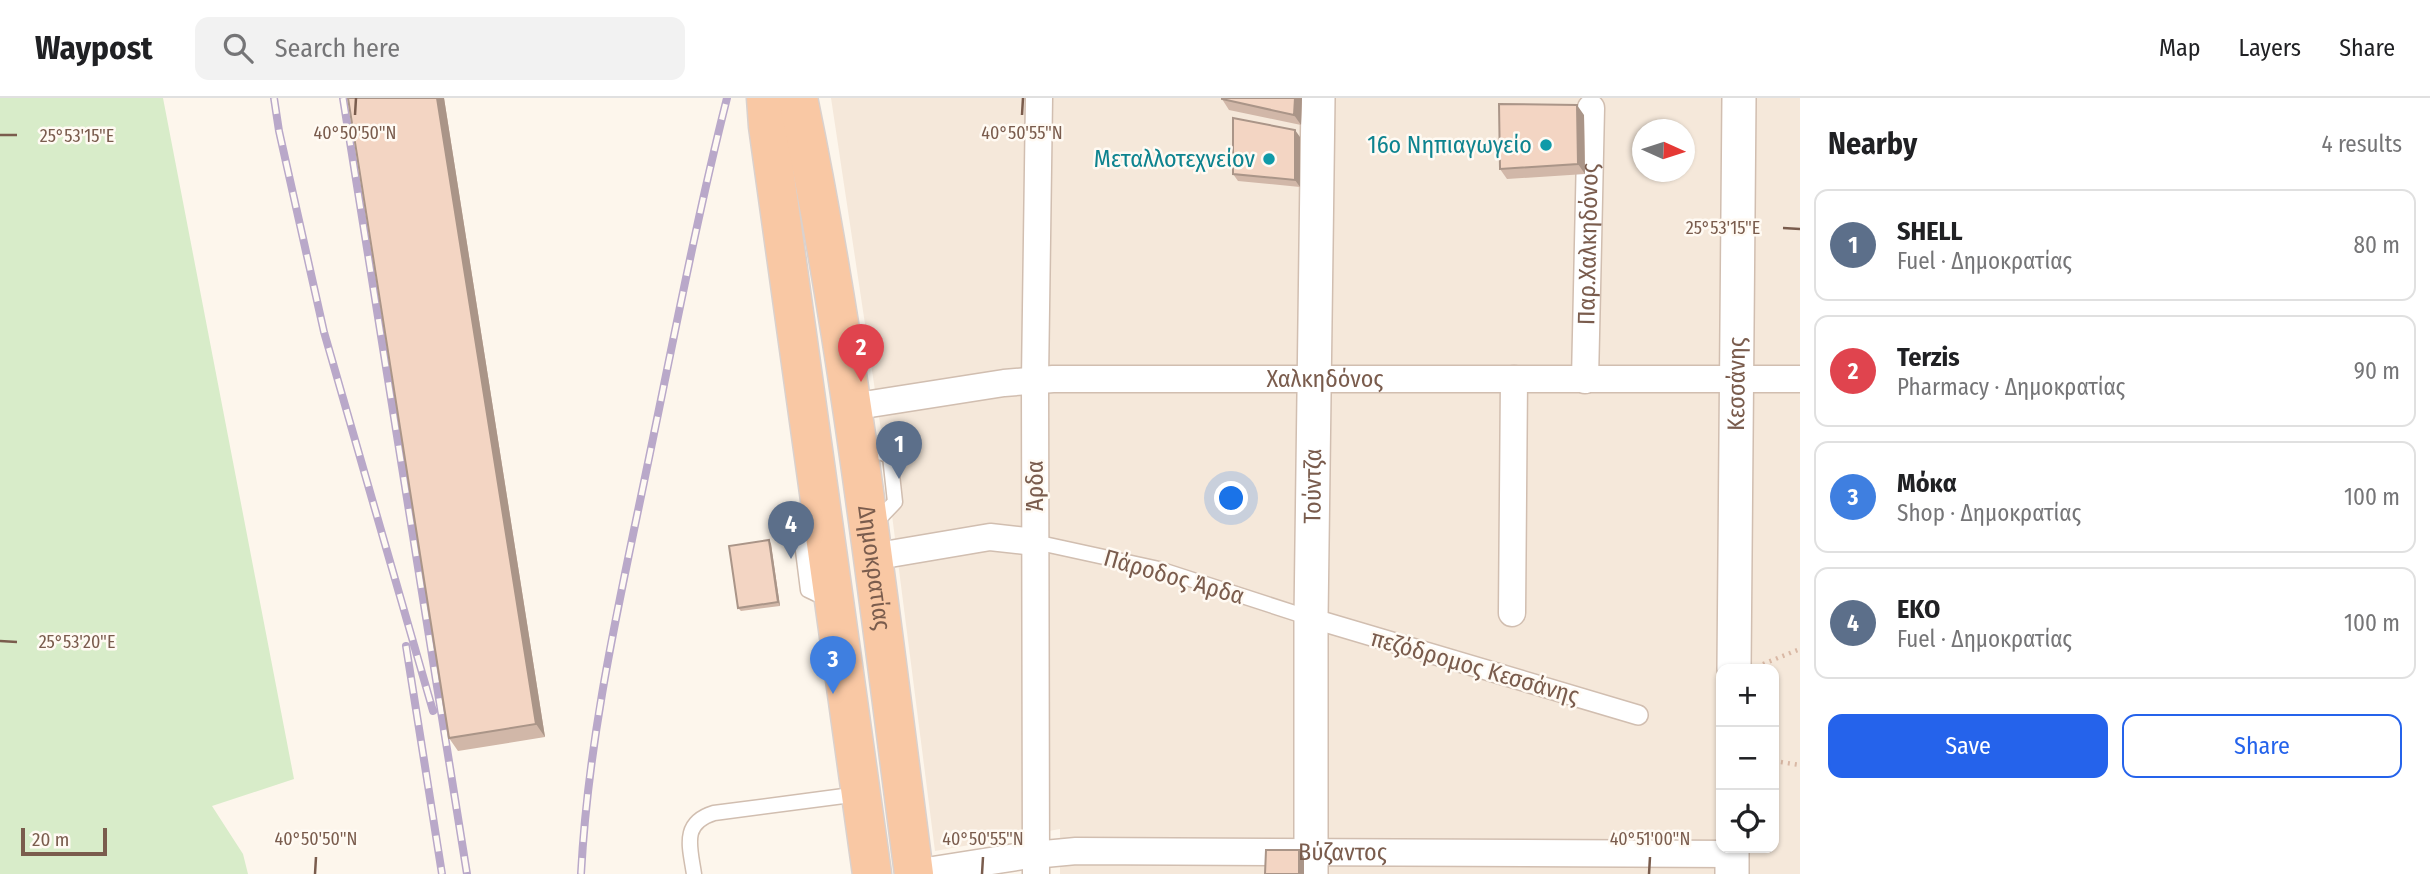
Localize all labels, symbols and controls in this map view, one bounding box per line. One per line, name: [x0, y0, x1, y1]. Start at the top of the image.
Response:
search box: [195, 17, 685, 80]
text: Waypost: [35, 28, 153, 68]
icon: search: [219, 29, 257, 67]
text: Search here: [275, 33, 400, 64]
text: Map: [2159, 34, 2201, 62]
text: Layers: [2239, 34, 2301, 62]
text: Share: [2339, 34, 2395, 62]
north arrow: [1632, 119, 1695, 182]
text: 40°50'50"N: [314, 122, 396, 144]
text: 40°50'55"N: [981, 122, 1063, 144]
text: 25°53'15"E: [40, 125, 114, 147]
text: Nearby: [1828, 126, 1917, 162]
text: 4 results: [2321, 130, 2402, 158]
place label: 16ο Νηπιαγωγείο: [1367, 131, 1532, 159]
marker: 16ο Νηπιαγωγείο: [1538, 137, 1554, 153]
place label: Μεταλλοτεχνείον: [1094, 145, 1256, 173]
marker: Μεταλλοτεχνείον: [1261, 151, 1277, 167]
street label: Παρ.Χαλκηδόνος: [1572, 163, 1604, 325]
text: SHELL: [1897, 216, 1963, 247]
text: 25°53'15"E: [1686, 217, 1760, 239]
text: 1: [1848, 231, 1858, 259]
text: 80 m: [2353, 231, 2400, 259]
text: Fuel · Δημοκρατίας: [1897, 247, 2072, 275]
pin: 2: [838, 324, 884, 382]
street label: Κεσσάνης: [1722, 337, 1751, 431]
text: Terzis: [1897, 342, 1960, 373]
text: 2: [1848, 357, 1858, 385]
text: 90 m: [2354, 357, 2400, 385]
street label: Χαλκηδόνος: [1266, 365, 1384, 393]
text: Pharmacy · Δημοκρατίας: [1897, 373, 2125, 401]
pin: 1: [876, 421, 922, 479]
street label: Τούντζα: [1298, 448, 1327, 524]
street label: Άρδα: [1021, 460, 1049, 512]
text: Μόκα: [1897, 468, 1957, 499]
your location: [1214, 481, 1248, 515]
text: 3: [1848, 483, 1858, 511]
text: 100 m: [2344, 483, 2400, 511]
text: Shop · Δημοκρατίας: [1897, 499, 2081, 527]
pin: 4: [768, 501, 814, 559]
street label: Δημοκρατίας: [852, 503, 897, 632]
street label: Πάροδος Άρδα: [1101, 544, 1247, 610]
text: EKO: [1897, 594, 1940, 625]
text: 4: [1847, 609, 1859, 637]
text: 100 m: [2344, 609, 2400, 637]
street label: πεζόδρομος Κεσσάνης: [1368, 624, 1582, 710]
text: Fuel · Δημοκρατίας: [1897, 625, 2072, 653]
text: 25°53'20"E: [39, 631, 115, 653]
pin: 3: [810, 636, 856, 694]
map controls: [1716, 664, 1779, 853]
button: +: [1716, 664, 1779, 727]
button: Save: [1828, 714, 2108, 778]
button: Share: [2122, 714, 2402, 778]
button: −: [1716, 727, 1779, 790]
button: locate: [1716, 790, 1779, 853]
scale bar: [21, 825, 107, 857]
text: 20 m: [32, 828, 69, 851]
text: 40°50'50"N: [275, 828, 357, 850]
text: 40°50'55"N: [942, 828, 1024, 850]
text: 40°51'00"N: [1610, 828, 1690, 850]
street label: Βύζαντος: [1298, 838, 1387, 866]

